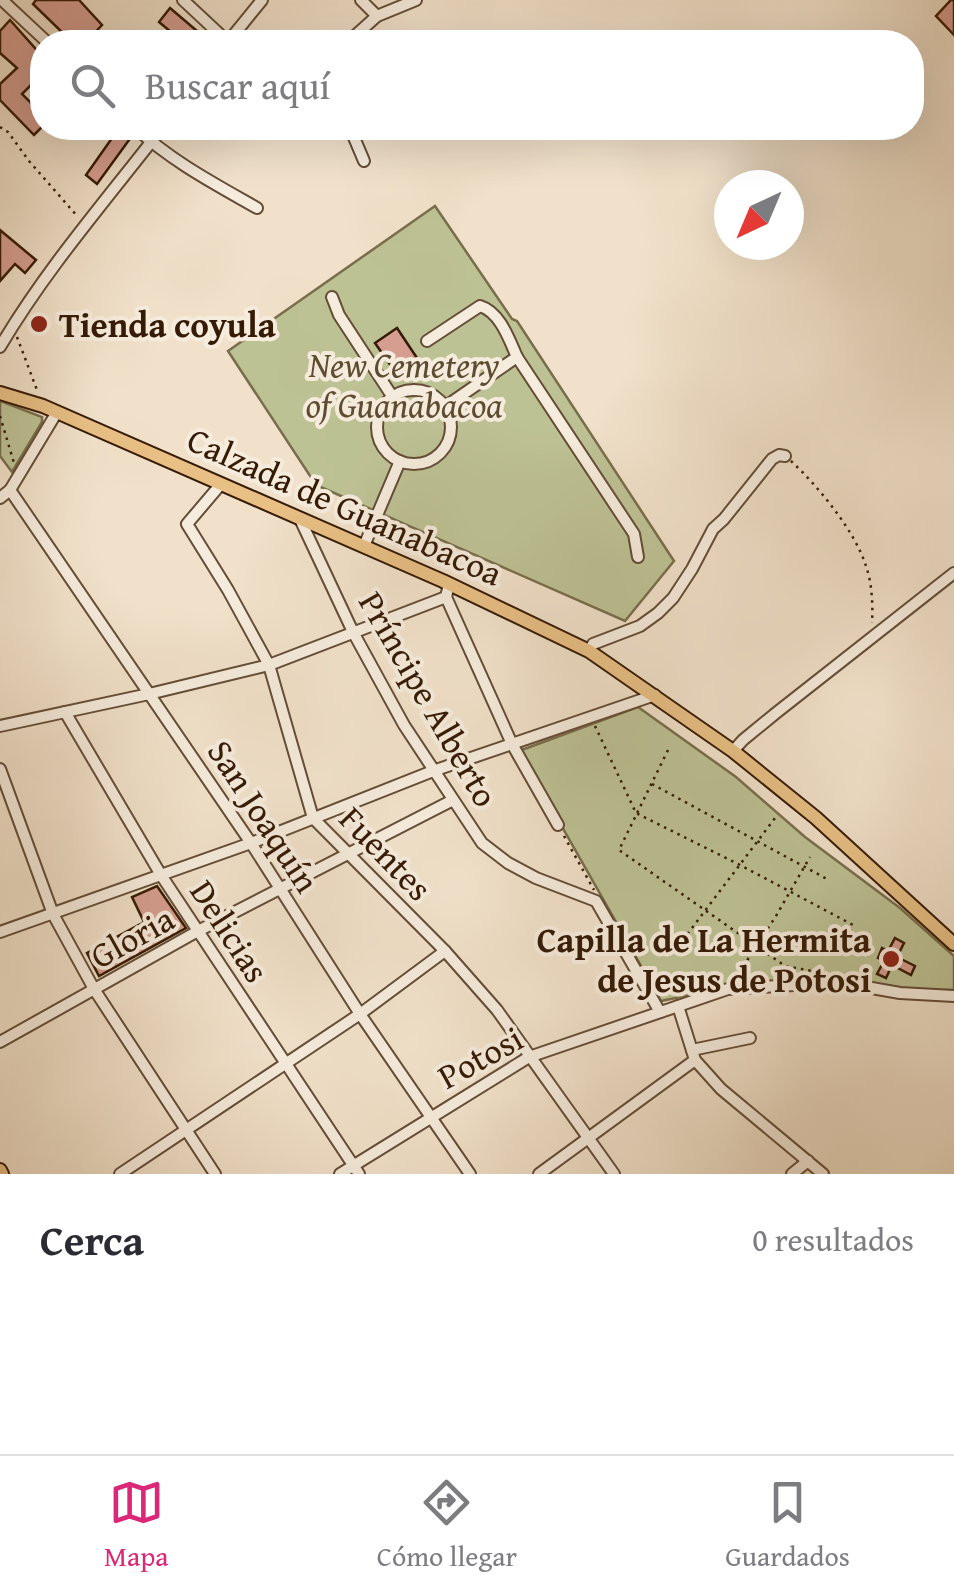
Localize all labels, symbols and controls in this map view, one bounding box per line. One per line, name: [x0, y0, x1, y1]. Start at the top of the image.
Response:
search box: [30, 30, 924, 140]
text: Buscar aquí: [145, 57, 330, 113]
icon: search: [65, 58, 120, 113]
north arrow: [714, 170, 804, 260]
place label: Tienda coyula: [59, 299, 276, 350]
marker: Tienda coyula: [28, 313, 50, 335]
park label: New Cemetery of Guanabacoa: [306, 339, 502, 430]
street label: Calzada de Guanabacoa: [179, 414, 511, 599]
street label: Príncipe Alberto: [347, 582, 511, 816]
street label: San Joaquín: [195, 729, 333, 903]
street label: Fuentes: [328, 794, 444, 912]
street label: Delicias: [178, 870, 282, 992]
street label: Gloria: [81, 893, 184, 981]
place label: Capilla de La Hermita de Jesus de Potosi: [537, 914, 871, 1005]
marker: Capilla de La Hermita de Jesus de Potosi: [880, 948, 902, 970]
street label: Potosi: [428, 1013, 532, 1101]
text: Cerca: [40, 1209, 144, 1270]
text: 0 resultados: [752, 1216, 914, 1263]
tab: Mapa: [104, 1475, 169, 1576]
tab: Cómo llegar: [377, 1475, 517, 1576]
tab: Guardados: [725, 1475, 850, 1576]

